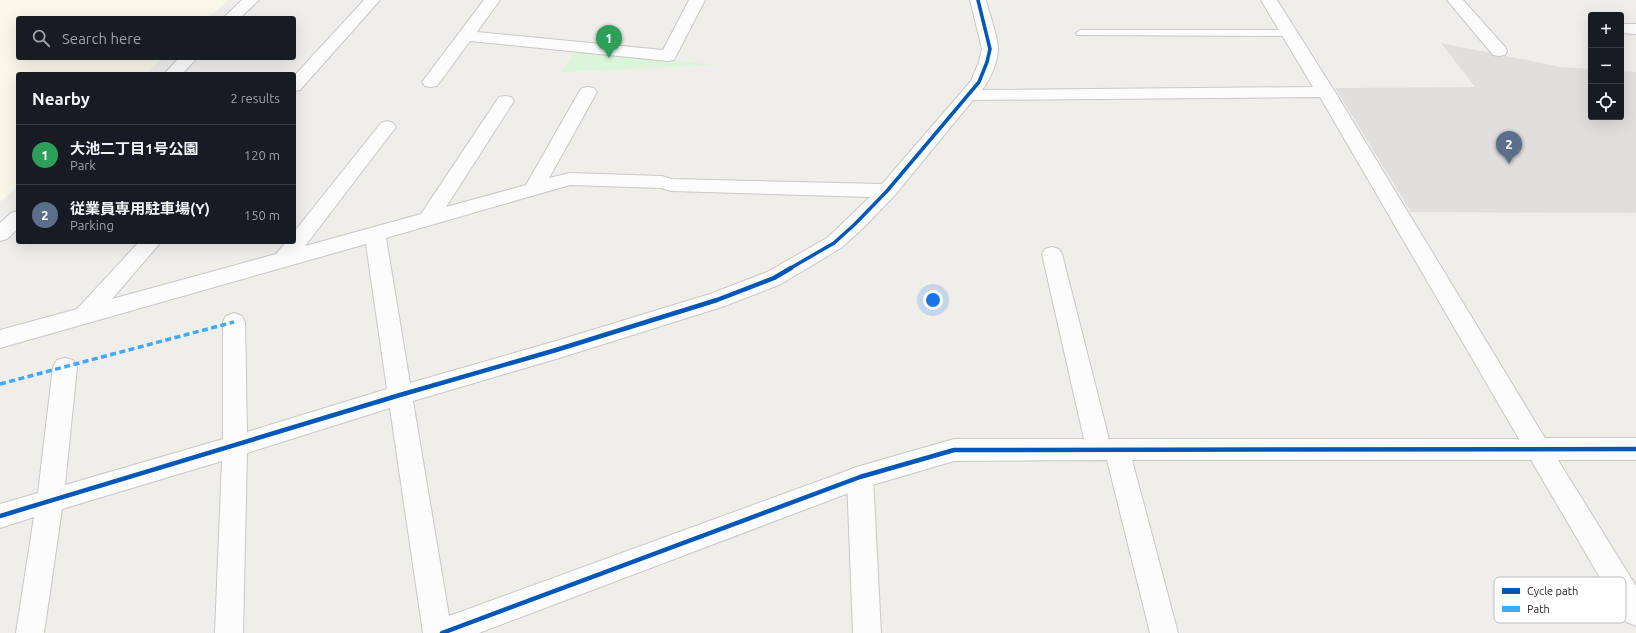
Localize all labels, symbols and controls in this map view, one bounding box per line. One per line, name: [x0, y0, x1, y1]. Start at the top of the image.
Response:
map controls: [1588, 12, 1624, 120]
button: +: [1588, 12, 1624, 48]
search box: [16, 16, 296, 60]
pin: 1: [596, 25, 622, 58]
icon: search: [30, 27, 52, 49]
text: Search here: [62, 30, 141, 47]
button: −: [1588, 48, 1624, 84]
button: locate: [1588, 84, 1624, 120]
text: Nearby: [32, 89, 90, 108]
text: 2 results: [230, 91, 280, 105]
pin: 2: [1496, 131, 1522, 164]
text: 大池二丁目1号公園: [70, 140, 198, 157]
text: 1: [41, 148, 49, 162]
text: 120 m: [244, 148, 280, 162]
text: Park: [70, 158, 96, 172]
text: 従業員専用駐車場(Y): [70, 200, 210, 217]
text: 2: [41, 208, 49, 222]
text: 150 m: [244, 208, 280, 222]
text: Parking: [70, 218, 114, 232]
your location: [923, 290, 943, 310]
legend: [1494, 577, 1626, 623]
text: Cycle path: [1527, 585, 1578, 597]
text: Path: [1527, 603, 1550, 615]

